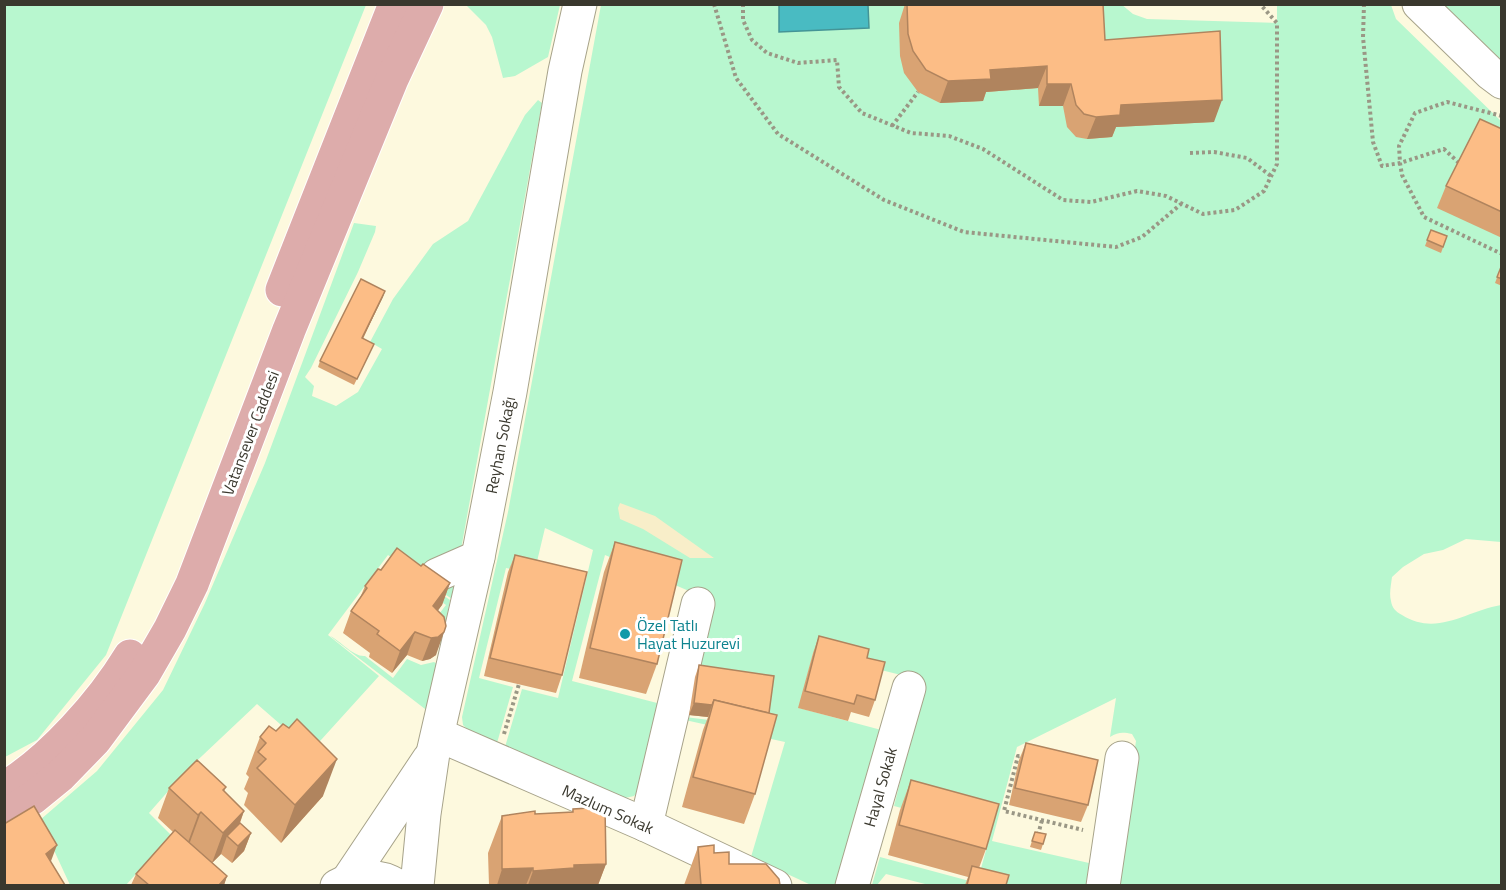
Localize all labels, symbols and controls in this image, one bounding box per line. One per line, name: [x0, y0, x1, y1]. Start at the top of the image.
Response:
street label: Vatansever Caddesi: [215, 367, 285, 499]
street label: Reyhan Sokağı: [479, 394, 521, 496]
place label: Özel Tatlı Hayat Huzurevi: [637, 613, 740, 655]
marker: Özel Tatlı Hayat Huzurevi: [618, 627, 632, 641]
street label: Hayal Sokak: [857, 744, 903, 830]
street label: Mazlum Sokak: [558, 778, 658, 840]

